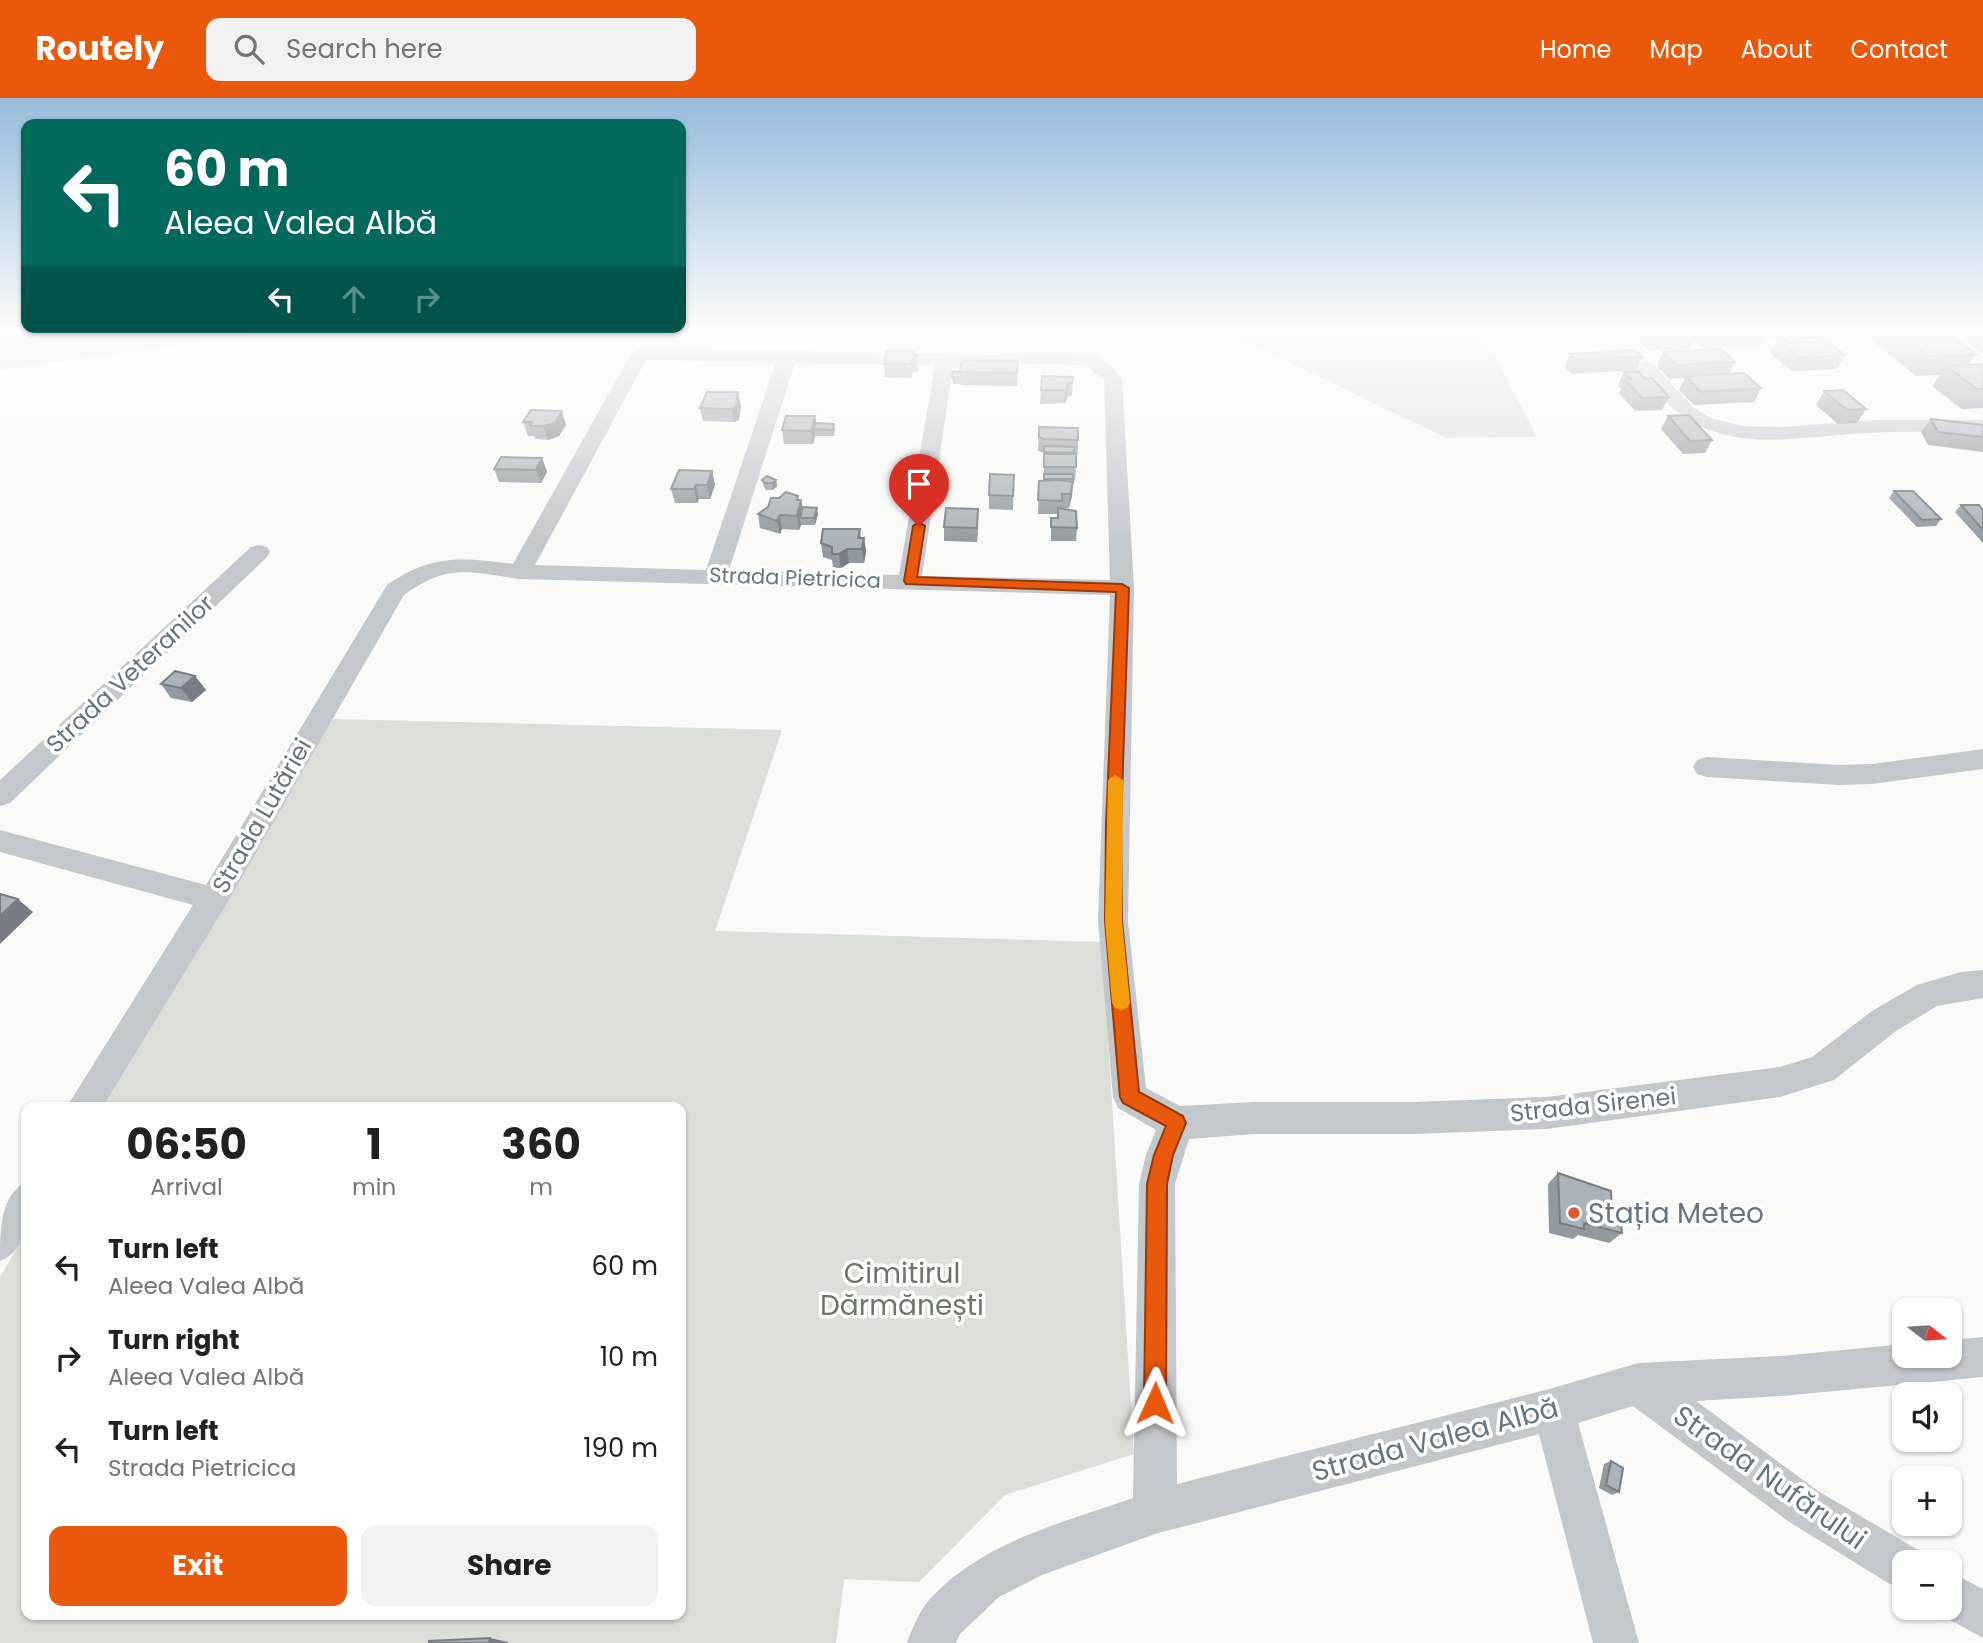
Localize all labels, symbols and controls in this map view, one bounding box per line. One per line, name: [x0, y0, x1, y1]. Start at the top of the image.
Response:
search box: [206, 18, 696, 81]
text: Routely: [35, 25, 164, 72]
icon: search: [230, 30, 268, 68]
text: Search here: [286, 31, 443, 67]
text: Home: [1540, 33, 1612, 66]
text: Map: [1650, 33, 1703, 66]
text: About: [1741, 33, 1812, 66]
text: Contact: [1850, 33, 1948, 66]
text: 60 m: [164, 135, 289, 203]
icon: left: [49, 147, 140, 238]
text: Aleea Valea Albă: [164, 200, 437, 245]
icon: left: [262, 280, 300, 318]
icon: ahead: [335, 280, 373, 318]
icon: right: [408, 280, 446, 318]
pin: [889, 454, 949, 526]
icon: arrive: [900, 465, 938, 503]
street label: Strada Pietricica: [709, 560, 881, 595]
street label: Strada Veteranilor: [39, 587, 221, 760]
street label: Strada Lutăriei: [204, 733, 319, 899]
street label: Strada Sirenei: [1508, 1079, 1678, 1130]
text: 06:50: [126, 1115, 247, 1174]
text: 1: [366, 1115, 382, 1174]
text: 360: [501, 1115, 581, 1174]
text: Arrival: [150, 1171, 223, 1203]
text: min: [352, 1171, 396, 1203]
text: m: [529, 1171, 553, 1203]
place label: Stația Meteo: [1588, 1194, 1764, 1233]
marker: Stația Meteo: [1566, 1205, 1582, 1221]
text: Turn left: [108, 1231, 219, 1267]
icon: left: [49, 1248, 87, 1286]
text: 60 m: [591, 1248, 658, 1284]
park label: Cimitirul Dărmănești: [820, 1254, 984, 1325]
text: Aleea Valea Albă: [108, 1270, 304, 1302]
north arrow: [1892, 1298, 1962, 1368]
map controls: [1892, 1298, 1962, 1620]
text: Turn right: [108, 1322, 240, 1358]
icon: right: [49, 1339, 87, 1377]
text: 10 m: [600, 1339, 658, 1375]
text: Aleea Valea Albă: [108, 1361, 304, 1393]
position arrow: [1118, 1366, 1192, 1440]
button: sound: [1892, 1382, 1962, 1452]
street label: Strada Valea Albă: [1308, 1388, 1563, 1491]
street label: Strada Nufărului: [1665, 1396, 1874, 1559]
text: Turn left: [108, 1413, 219, 1449]
icon: left: [49, 1430, 87, 1468]
text: 190 m: [583, 1430, 658, 1466]
text: Strada Pietricica: [108, 1452, 296, 1484]
button: +: [1892, 1466, 1962, 1536]
button: Exit: [49, 1526, 347, 1606]
button: Share: [361, 1526, 658, 1606]
button: −: [1892, 1550, 1962, 1620]

